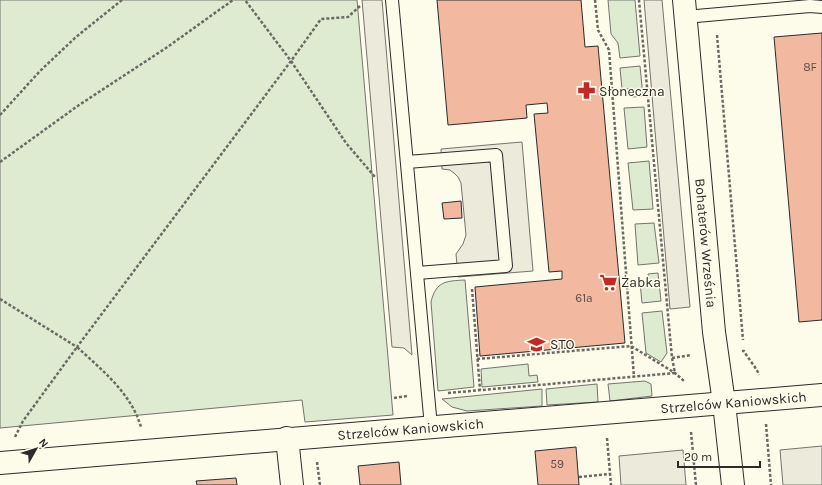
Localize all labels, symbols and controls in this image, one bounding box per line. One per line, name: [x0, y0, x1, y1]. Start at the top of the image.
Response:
house number: 8F: [803, 60, 817, 74]
pharmacy icon: Słoneczna: [576, 81, 596, 101]
place label: Słoneczna: [599, 83, 665, 100]
street label: Bohaterów Września: [692, 178, 720, 308]
supermarket icon: Żabka: [598, 272, 618, 292]
place label: Żabka: [621, 274, 661, 291]
house number: 61a: [575, 291, 593, 305]
school or university icon: STO: [527, 334, 547, 354]
place label: STO: [550, 336, 575, 353]
street label: Strzelców Kaniowskich: [660, 388, 807, 417]
street label: Strzelców Kaniowskich: [337, 415, 484, 444]
north arrow: [16, 429, 56, 469]
text: N: [36, 436, 51, 450]
scale bar: [678, 443, 760, 469]
text: 20 m: [684, 450, 712, 464]
house number: 59: [550, 457, 564, 471]

